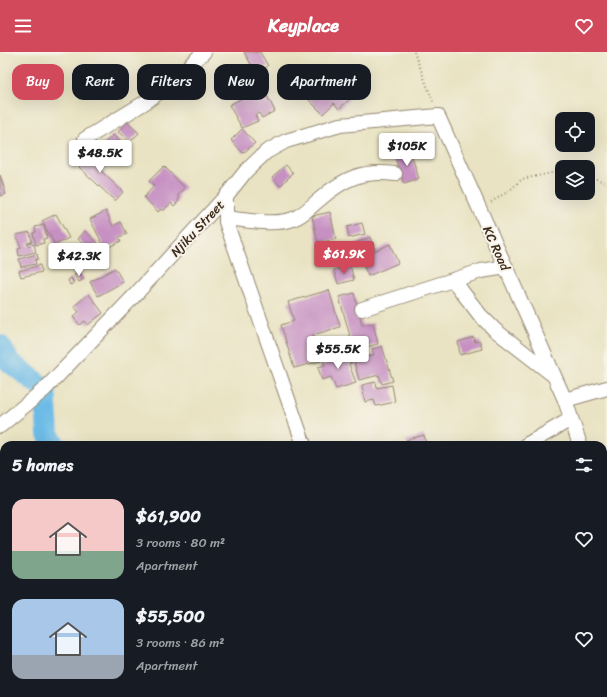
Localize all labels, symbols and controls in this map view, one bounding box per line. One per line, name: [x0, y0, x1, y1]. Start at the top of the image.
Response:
text: Keyplace: [268, 10, 339, 42]
icon: menu: [12, 15, 34, 37]
icon: heart: [573, 15, 595, 37]
chip: Buy: [12, 64, 64, 100]
chip: Rent: [72, 64, 129, 100]
chip: Filters: [137, 64, 206, 100]
chip: New: [214, 64, 269, 100]
chip: Apartment: [277, 64, 371, 100]
map controls: [555, 112, 595, 200]
button: locate: [555, 112, 595, 152]
pin: $105K: [379, 133, 435, 167]
text: $105K: [388, 134, 426, 157]
pin: $48.5K: [67, 140, 133, 174]
text: $48.5K: [78, 141, 122, 164]
button: layers: [555, 160, 595, 200]
street label: Njiku Street: [165, 194, 230, 262]
street label: KC Road: [476, 222, 517, 275]
pin: $61.9K: [311, 241, 377, 275]
text: $61.9K: [323, 242, 365, 265]
pin: $42.3K: [46, 243, 112, 277]
text: $42.3K: [57, 244, 101, 267]
pin: $55.5K: [305, 336, 371, 370]
text: $55.5K: [316, 337, 360, 360]
text: 5 homes: [12, 450, 73, 480]
icon: filters: [573, 454, 595, 476]
text: $61,900: [136, 501, 201, 531]
icon: home: [44, 515, 92, 563]
icon: heart: [573, 528, 595, 550]
text: 3 rooms · 80 m²: [136, 531, 225, 554]
text: Apartment: [136, 554, 197, 577]
text: $55,500: [136, 601, 205, 631]
icon: home: [44, 615, 92, 663]
icon: heart: [573, 628, 595, 650]
text: 3 rooms · 86 m²: [136, 631, 224, 654]
text: Apartment: [136, 654, 197, 677]

